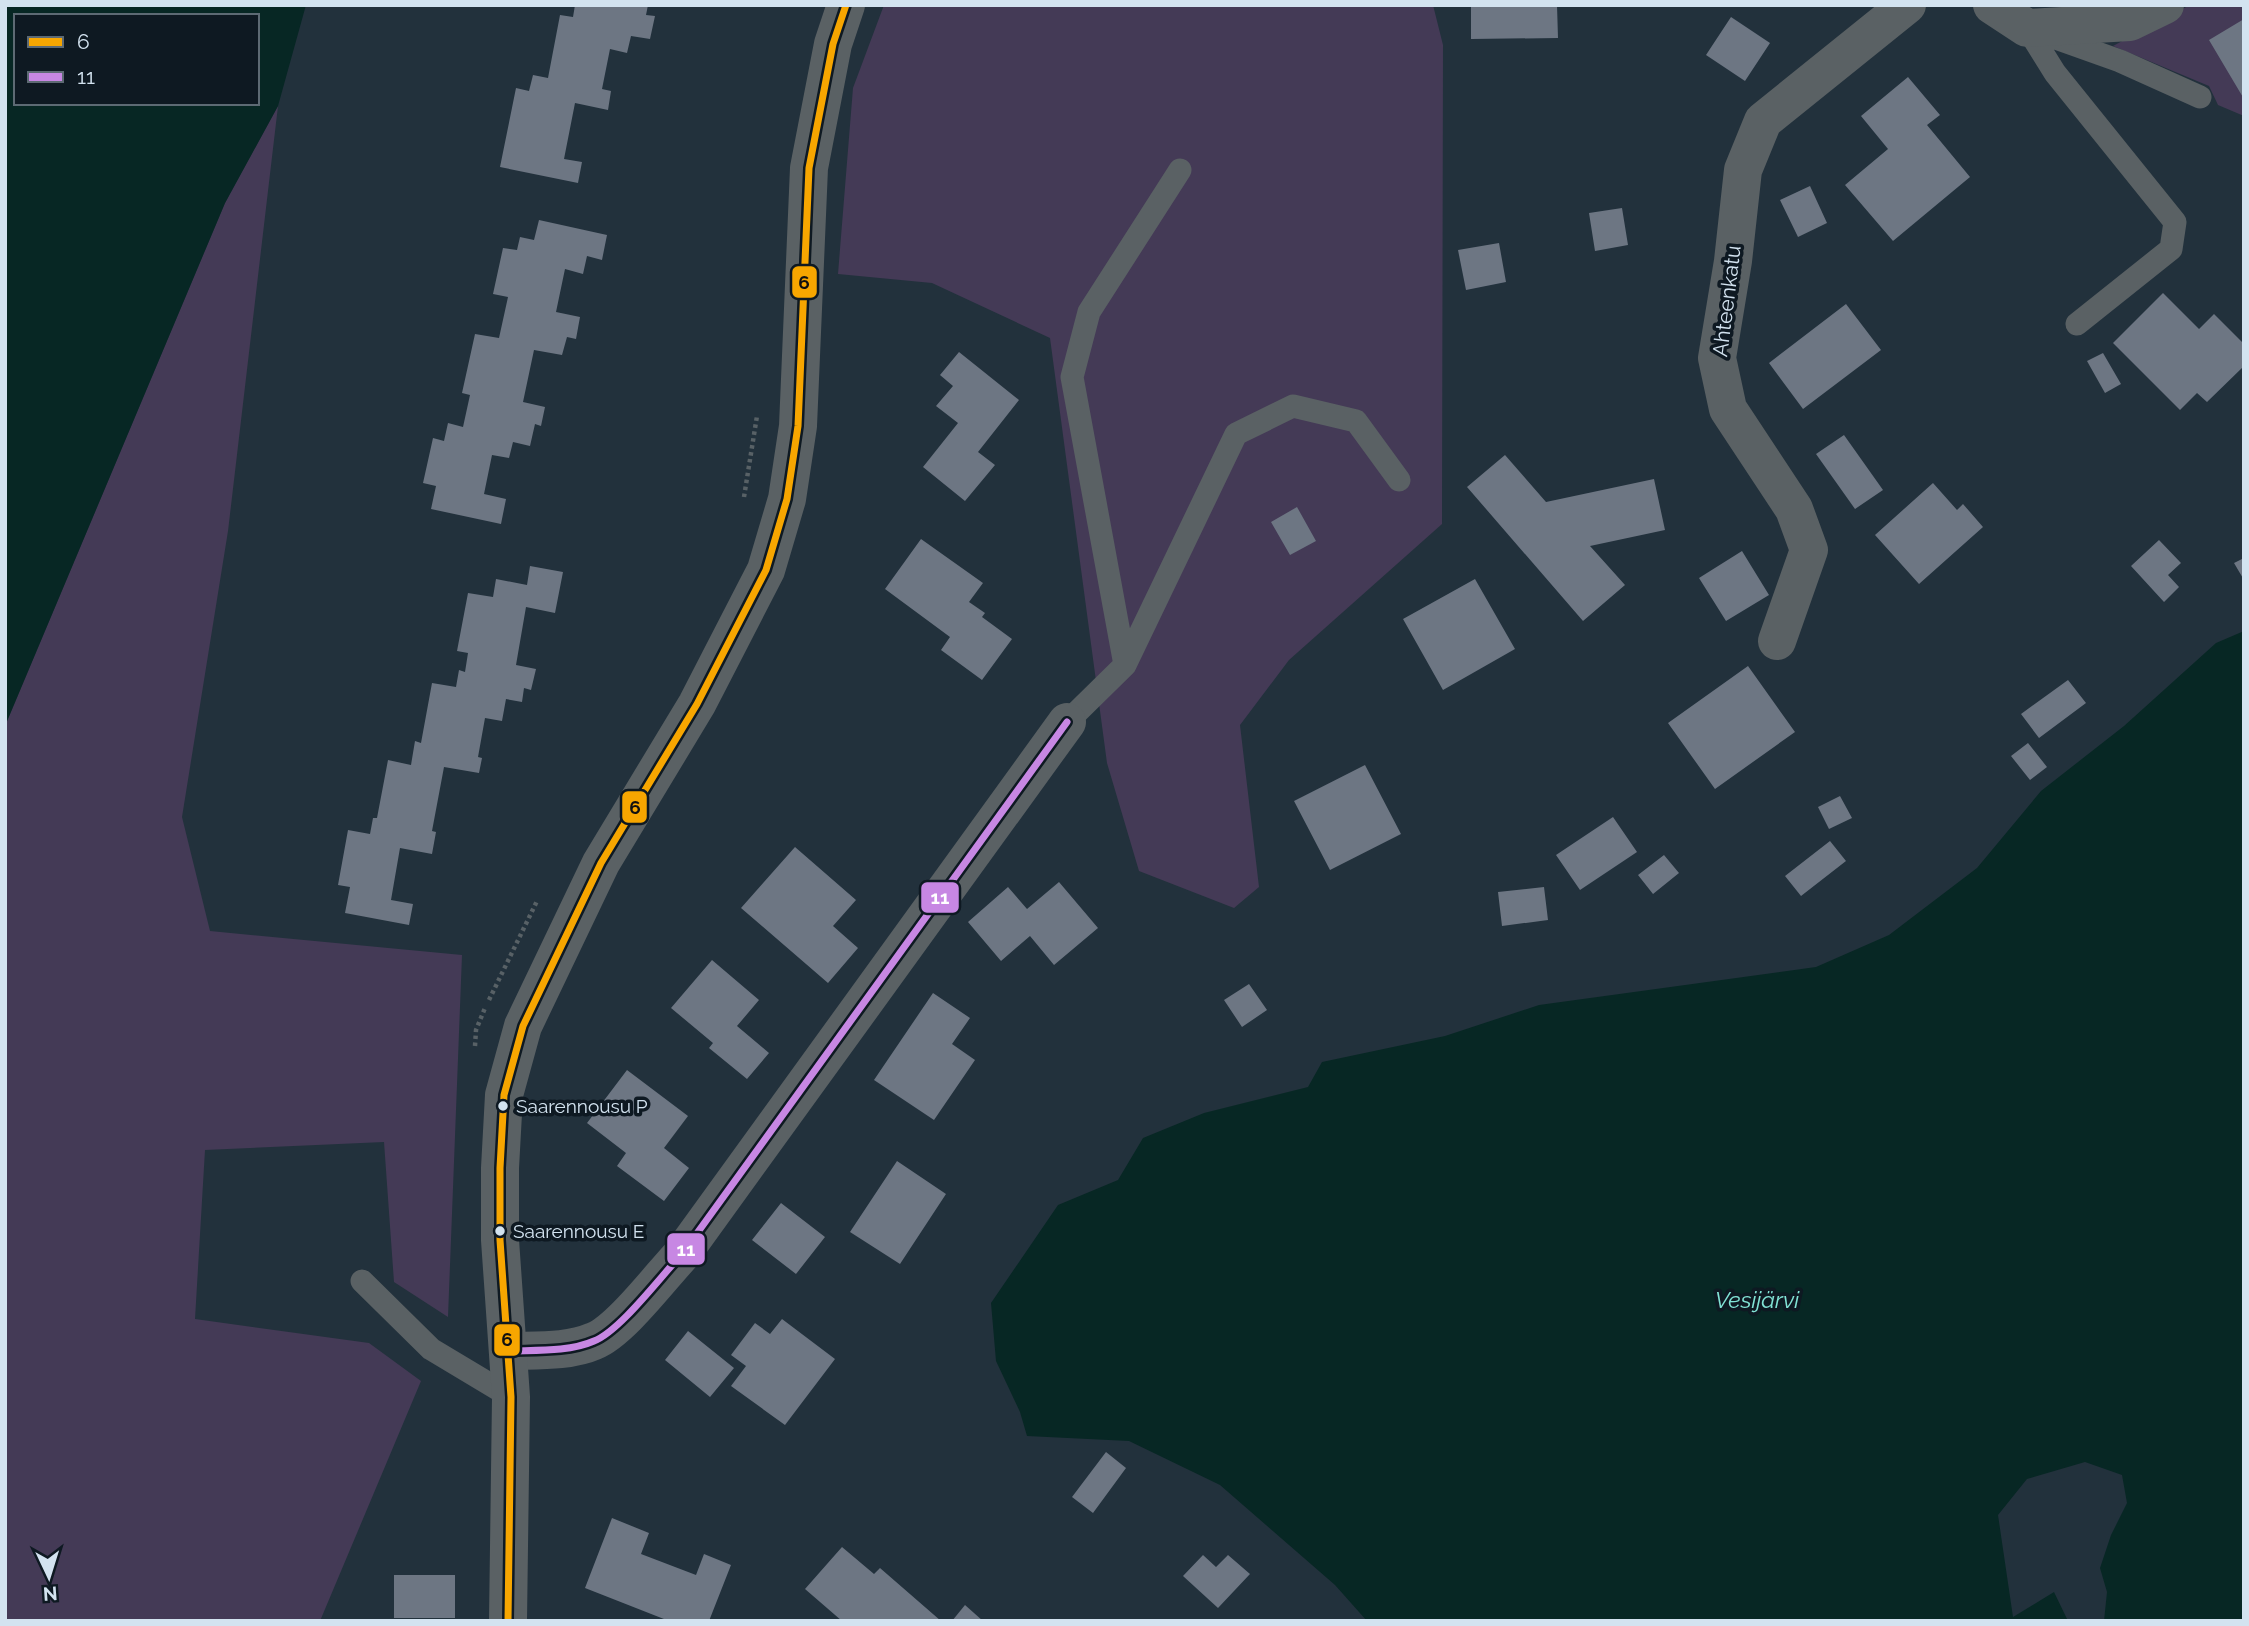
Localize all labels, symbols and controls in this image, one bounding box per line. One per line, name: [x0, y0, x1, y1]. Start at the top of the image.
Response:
legend: [14, 14, 259, 105]
text: 6: [77, 29, 90, 54]
text: 11: [77, 64, 95, 89]
street label: Ahteenkatu: [1707, 244, 1746, 358]
line badge: 6: [791, 265, 818, 299]
text: 6: [798, 271, 810, 293]
line badge: 6: [621, 790, 648, 824]
text: 6: [629, 796, 641, 818]
line badge: 11: [920, 881, 960, 914]
text: 11: [931, 886, 949, 908]
place label: Saarennousu P: [516, 1095, 648, 1117]
marker: Saarennousu P: [496, 1099, 510, 1113]
place label: Saarennousu E: [513, 1220, 644, 1242]
marker: Saarennousu E: [493, 1224, 507, 1238]
line badge: 11: [666, 1232, 706, 1266]
text: 11: [677, 1238, 695, 1260]
water label: Vesijärvi: [1715, 1286, 1800, 1313]
line badge: 6: [493, 1323, 521, 1357]
text: 6: [501, 1328, 513, 1350]
north arrow: [14, 1542, 84, 1612]
text: N: [42, 1582, 58, 1605]

